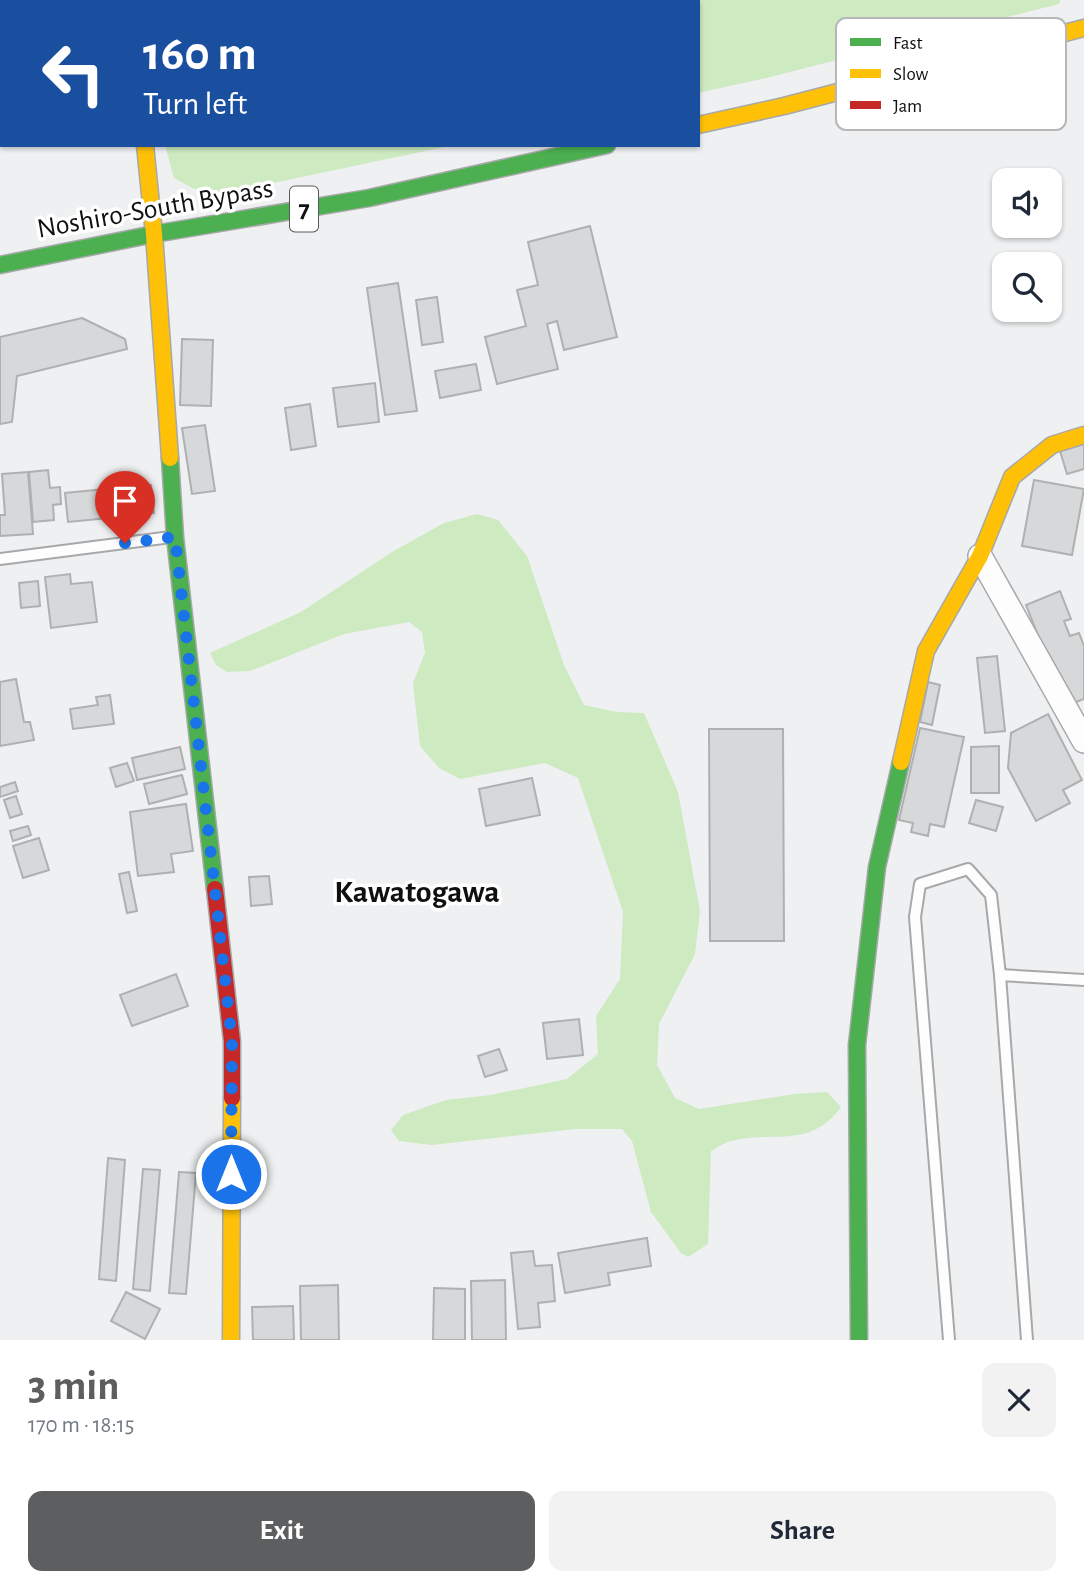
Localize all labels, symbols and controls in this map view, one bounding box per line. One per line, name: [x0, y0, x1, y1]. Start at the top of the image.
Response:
legend: [836, 18, 1066, 130]
icon: left: [28, 28, 119, 119]
text: 160 m: [143, 30, 257, 79]
text: Fast: [893, 34, 923, 53]
text: Slow: [893, 65, 929, 84]
text: Turn left: [143, 88, 247, 120]
text: Jam: [893, 97, 922, 116]
map controls: [992, 168, 1062, 322]
button: sound: [992, 168, 1062, 238]
street label: Noshiro-South Bypass: [35, 174, 275, 244]
road number: 7: [290, 186, 318, 232]
button: search: [992, 252, 1062, 322]
pin: [95, 471, 155, 543]
icon: arrive: [106, 482, 144, 520]
district label: Kawatogawa: [334, 876, 500, 908]
position arrow: [194, 1137, 268, 1211]
button: close: [982, 1363, 1056, 1437]
text: 3 min: [28, 1365, 120, 1407]
text: 170 m · 18:15: [28, 1414, 134, 1437]
button: Exit: [28, 1491, 535, 1571]
button: Share: [549, 1491, 1056, 1571]

